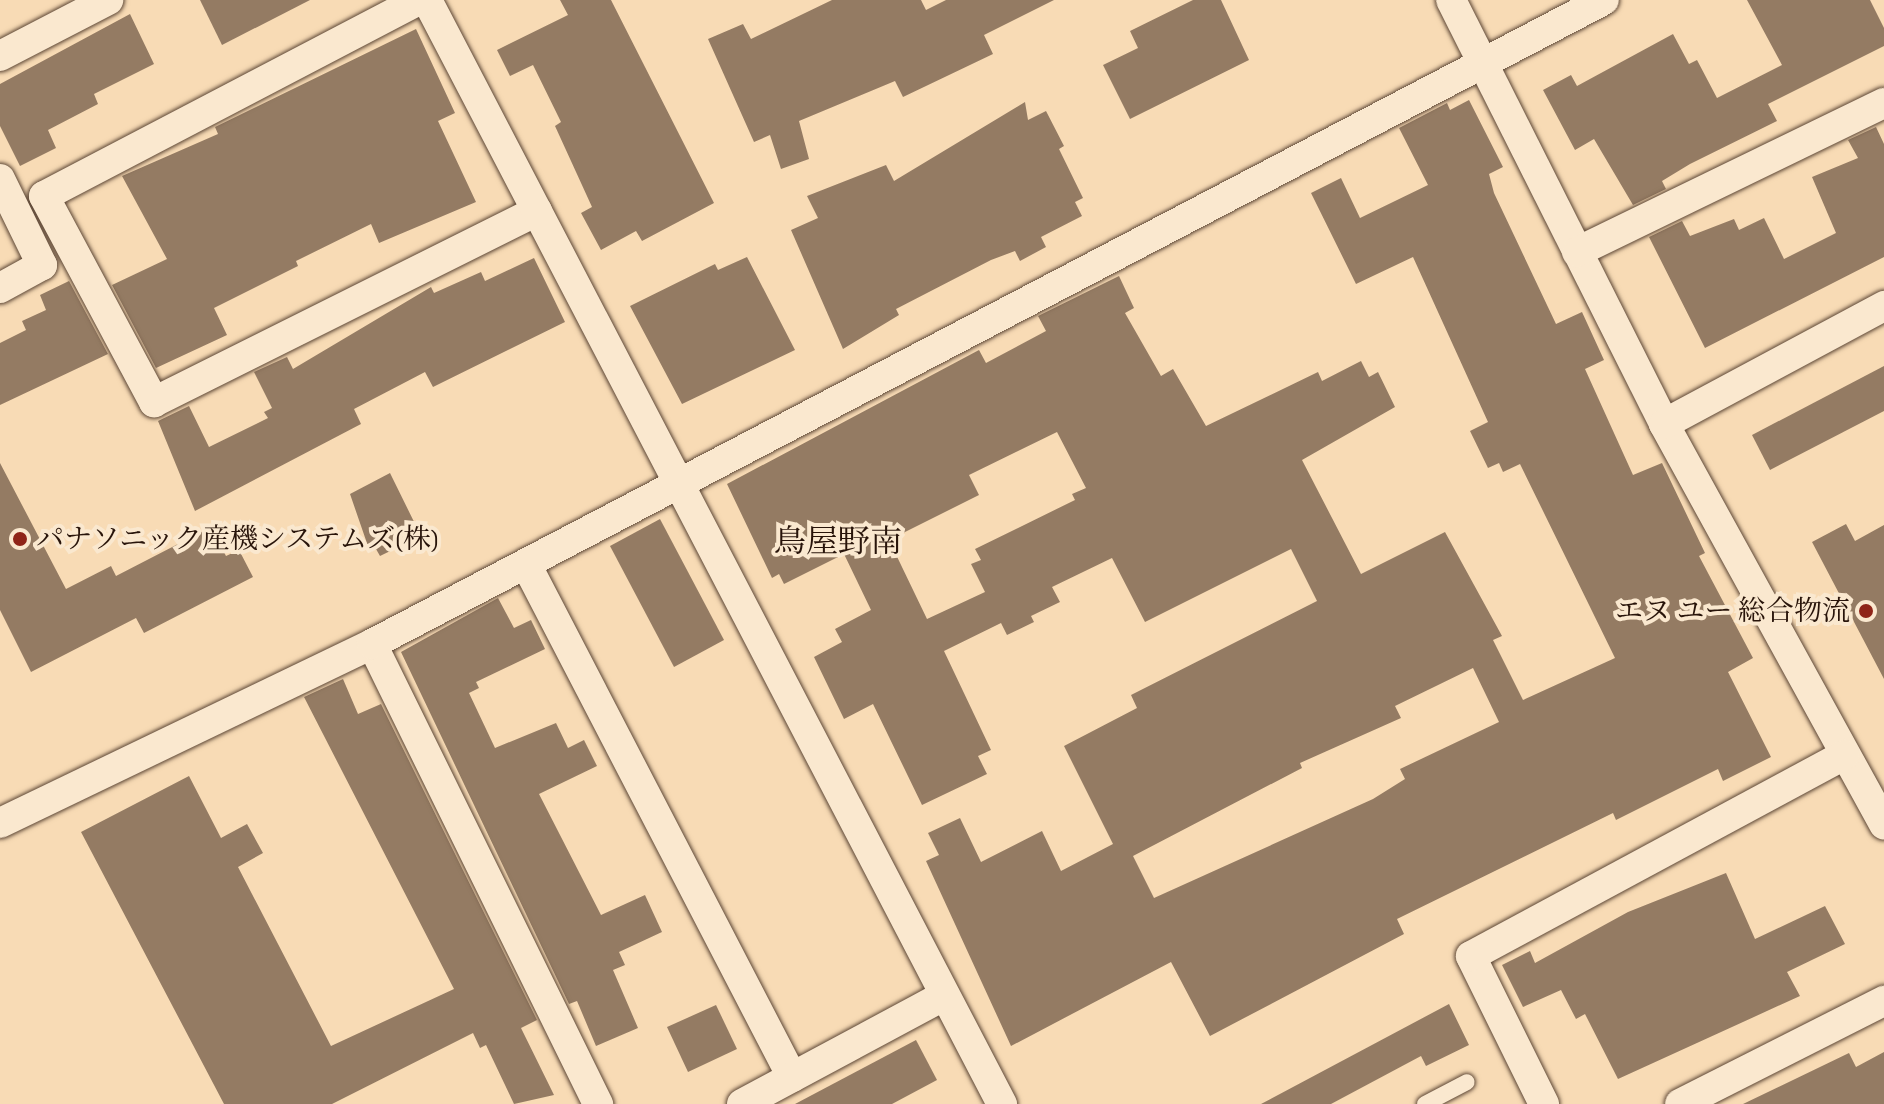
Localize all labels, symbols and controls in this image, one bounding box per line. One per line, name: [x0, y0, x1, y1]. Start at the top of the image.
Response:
place label: パナソニック産機システムズ(株): [36, 522, 443, 556]
district label: 鳥屋野南: [774, 522, 902, 560]
marker: パナソニック産機システムズ(株): [11, 530, 29, 548]
place label: エヌ ユー 総合物流: [1615, 594, 1850, 628]
marker: エヌ ユー 総合物流: [1857, 602, 1875, 620]

